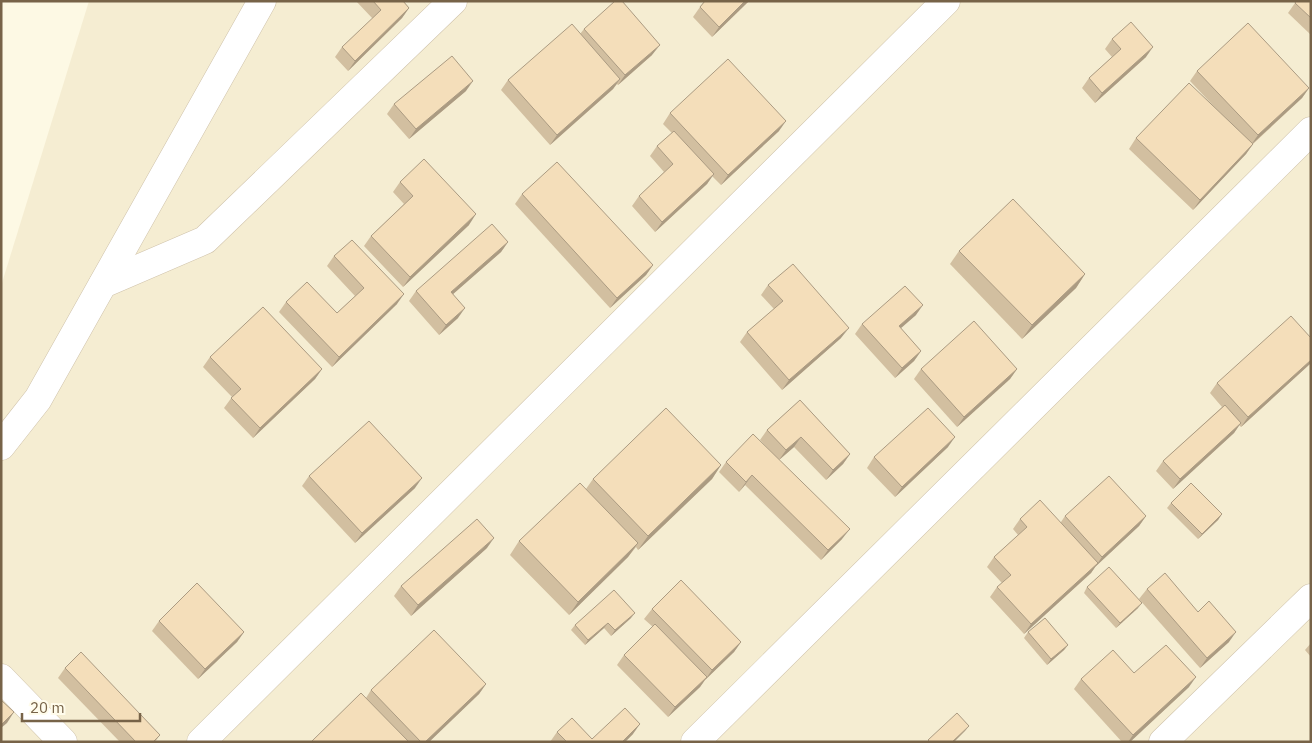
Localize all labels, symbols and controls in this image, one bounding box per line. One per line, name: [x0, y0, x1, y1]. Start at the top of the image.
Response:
scale bar: [22, 690, 140, 722]
text: 20 m: [30, 698, 65, 717]

